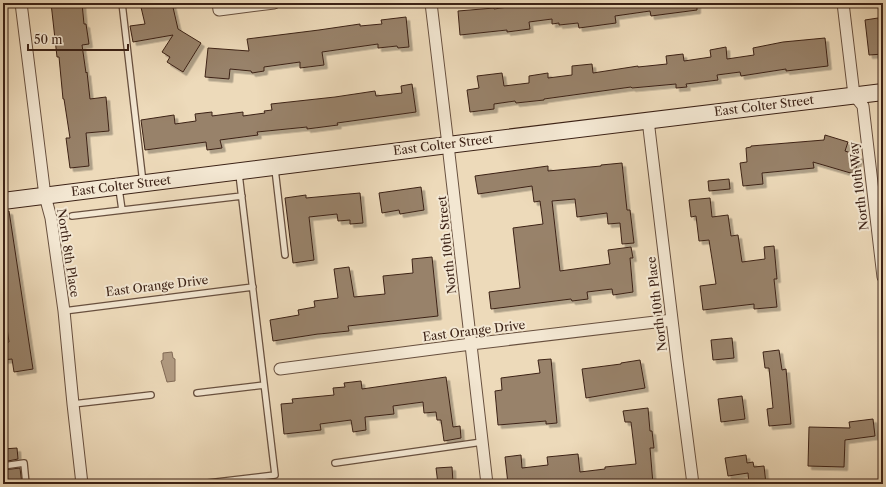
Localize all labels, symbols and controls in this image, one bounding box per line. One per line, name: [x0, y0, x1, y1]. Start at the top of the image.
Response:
scale bar: [28, 26, 128, 52]
text: 50 m: [34, 32, 63, 47]
street label: East Colter Street: [713, 92, 815, 119]
street label: East Colter Street: [392, 131, 494, 158]
street label: North 10th Way: [846, 141, 871, 231]
street label: East Colter Street: [70, 172, 172, 199]
street label: North 10th Street: [434, 194, 459, 295]
street label: North 8th Place: [54, 207, 83, 299]
street label: North 10th Place: [643, 256, 670, 352]
street label: East Orange Drive: [105, 272, 209, 299]
street label: East Orange Drive: [422, 317, 526, 344]

